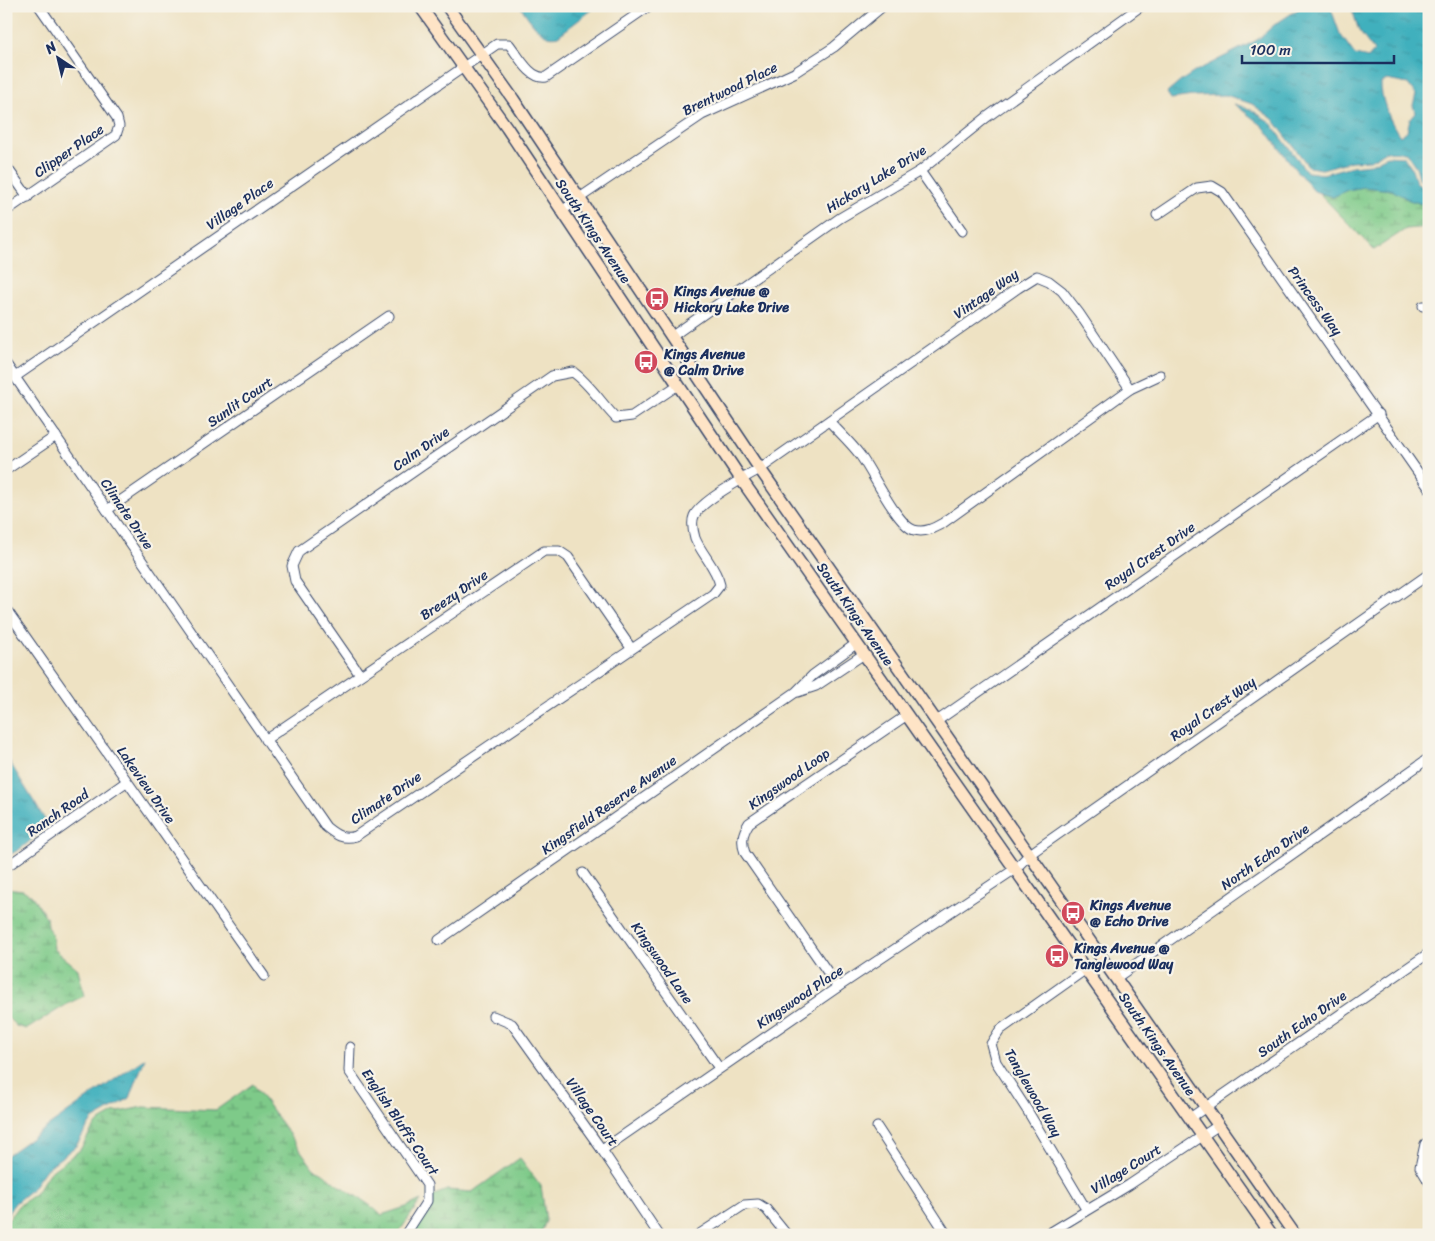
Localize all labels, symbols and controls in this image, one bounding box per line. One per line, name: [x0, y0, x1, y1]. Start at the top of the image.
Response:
north arrow: [32, 32, 82, 82]
scale bar: [1242, 32, 1395, 64]
text: N: [39, 35, 62, 61]
text: 100 m: [1250, 37, 1291, 63]
street label: Brentwood Place: [678, 55, 782, 123]
street label: Clipper Place: [28, 117, 110, 185]
street label: Hickory Lake Drive: [821, 138, 932, 220]
street label: Village Place: [201, 171, 279, 237]
street label: South Kings Avenue: [548, 173, 638, 289]
street label: Princess Way: [1281, 261, 1350, 342]
street label: Vintage Way: [948, 262, 1025, 326]
place label: Kings Avenue @ Hickory Lake Drive: [673, 279, 789, 320]
bus stop icon: Kings Avenue @ Hickory Lake Drive: [644, 286, 670, 312]
place label: Kings Avenue @ Calm Drive: [663, 342, 745, 383]
bus stop icon: Kings Avenue @ Calm Drive: [633, 349, 659, 375]
street label: Sunlit Court: [202, 370, 278, 434]
street label: Calm Drive: [387, 420, 455, 478]
street label: Climate Drive: [94, 473, 160, 555]
street label: Royal Crest Drive: [1099, 515, 1201, 597]
street label: South Kings Avenue: [810, 557, 900, 671]
street label: Breezy Drive: [415, 563, 493, 627]
street label: Royal Crest Way: [1165, 670, 1262, 748]
street label: Lakeview Drive: [110, 741, 182, 829]
street label: Kingswood Loop: [743, 741, 836, 817]
street label: Kingsfield Reserve Avenue: [536, 749, 682, 861]
street label: Climate Drive: [345, 765, 427, 831]
street label: Ranch Road: [22, 781, 96, 844]
street label: North Echo Drive: [1215, 817, 1315, 897]
place label: Kings Avenue @ Echo Drive: [1089, 893, 1171, 934]
bus stop icon: Kings Avenue @ Echo Drive: [1060, 900, 1086, 926]
street label: Kingswood Lane: [624, 917, 700, 1009]
place label: Kings Avenue @ Tanglewood Way: [1073, 936, 1174, 977]
bus stop icon: Kings Avenue @ Tanglewood Way: [1044, 943, 1070, 969]
street label: Kingswood Place: [751, 958, 849, 1036]
street label: South Echo Drive: [1252, 984, 1352, 1064]
street label: South Kings Avenue: [1112, 987, 1202, 1101]
street label: Tanglewood Way: [997, 1044, 1069, 1143]
street label: English Bluffs Court: [355, 1063, 446, 1182]
street label: Village Court: [559, 1072, 625, 1152]
street label: Village Court: [1086, 1137, 1166, 1201]

